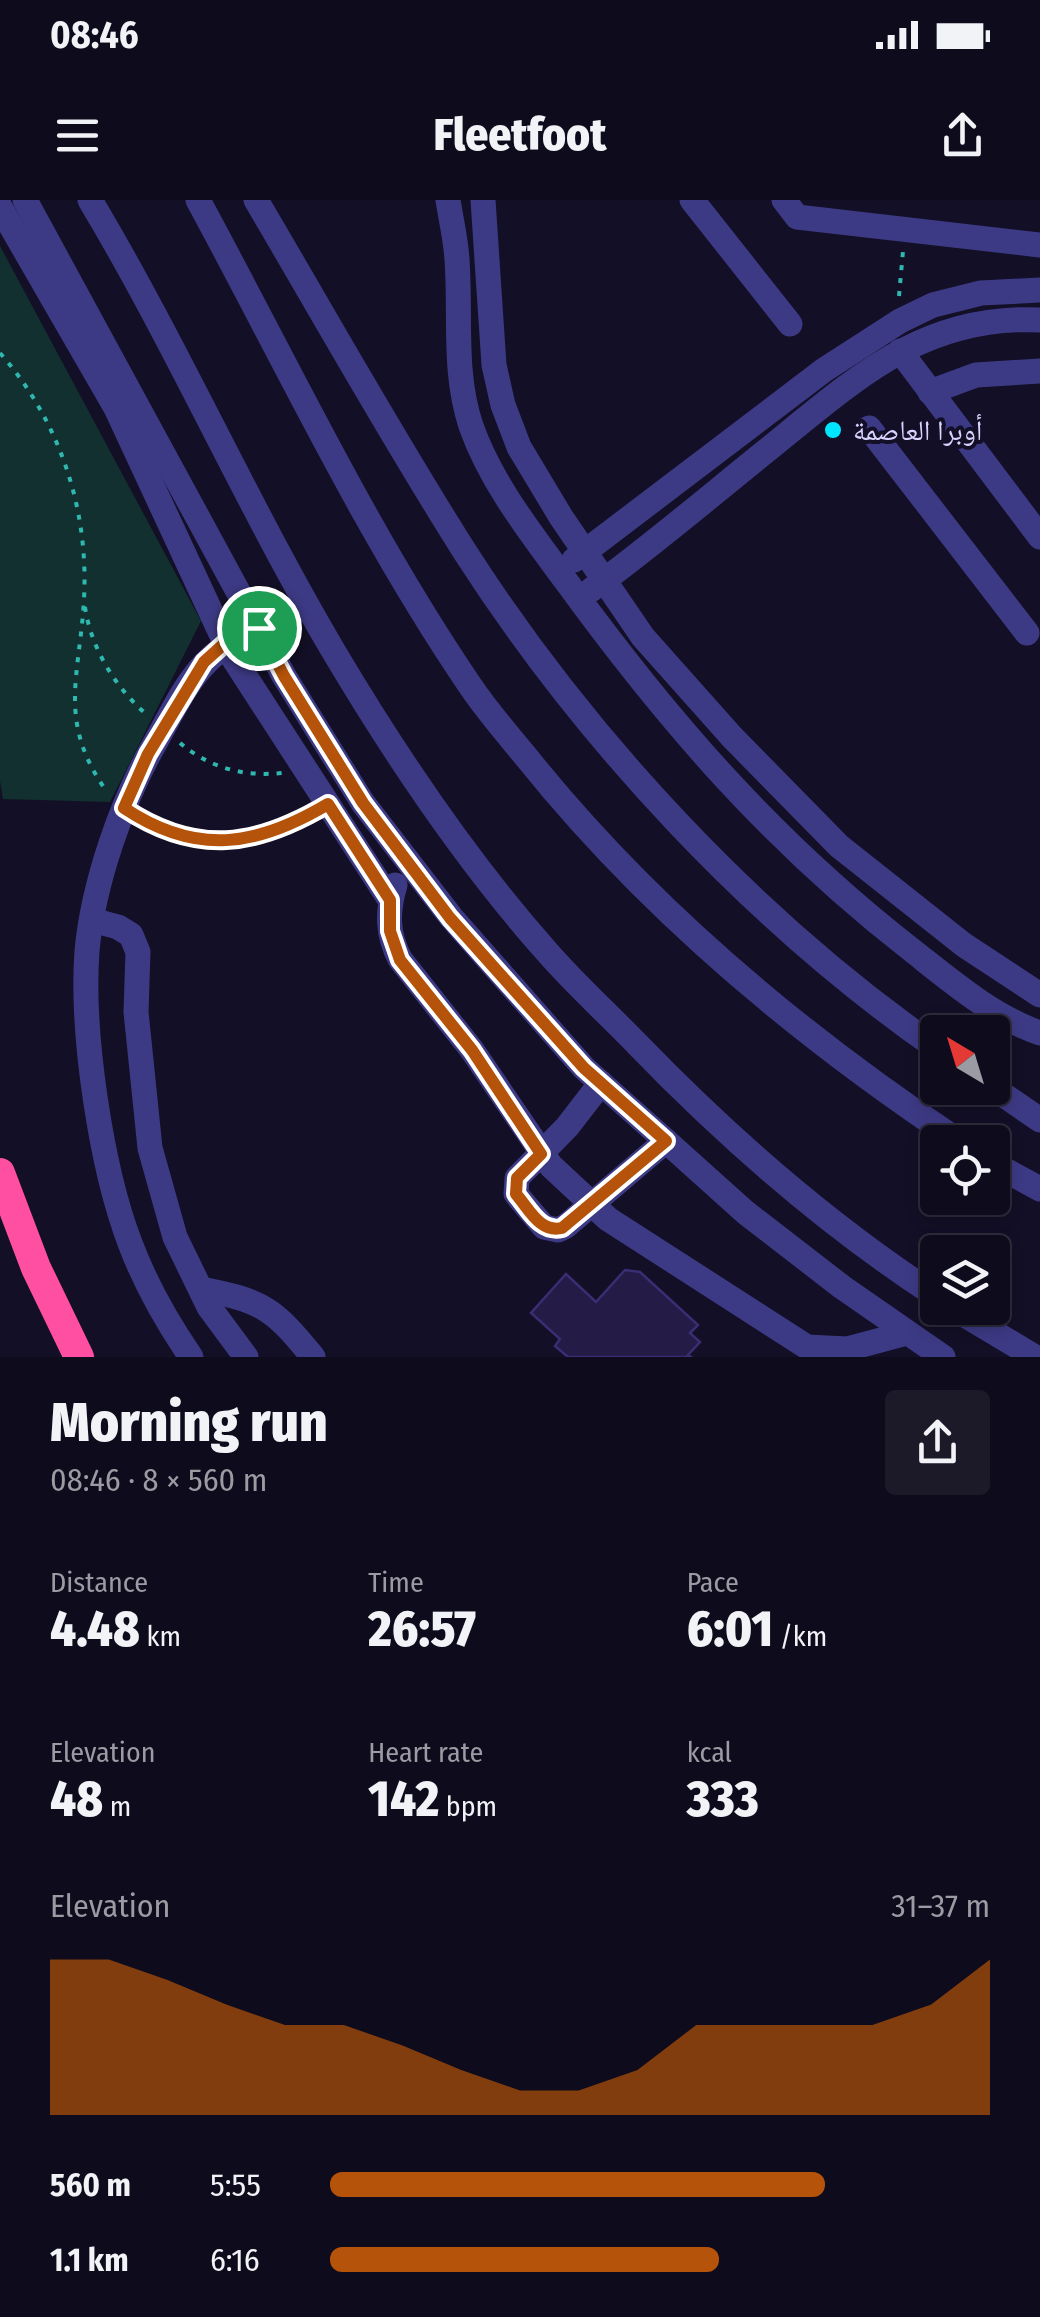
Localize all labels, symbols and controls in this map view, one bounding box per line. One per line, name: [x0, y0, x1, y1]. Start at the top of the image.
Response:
text: 08:46: [50, 12, 139, 58]
icon: menu: [50, 108, 105, 163]
text: Fleetfoot: [434, 108, 606, 162]
icon: share: [935, 108, 990, 163]
place label: أوبرا العاصمة: [853, 413, 983, 447]
marker: أوبرا العاصمة: [822, 419, 844, 441]
pin: [217, 586, 302, 671]
icon: arrive: [232, 601, 287, 656]
north arrow: [920, 1015, 1010, 1105]
map controls: [920, 1015, 1010, 1325]
button: locate: [920, 1125, 1010, 1215]
button: layers: [920, 1235, 1010, 1325]
text: Morning run: [50, 1390, 328, 1456]
button: share: [885, 1390, 990, 1495]
text: 08:46 · 8 × 560 m: [50, 1461, 267, 1499]
text: Distance: [50, 1566, 148, 1599]
text: Time: [368, 1566, 424, 1599]
text: Pace: [687, 1566, 739, 1599]
text: 4.48: [50, 1599, 140, 1659]
text: 26:57: [368, 1599, 476, 1659]
text: 6:01: [687, 1599, 773, 1659]
text: km: [140, 1620, 181, 1653]
text: /km: [773, 1620, 827, 1653]
text: Elevation: [50, 1736, 155, 1769]
text: Heart rate: [368, 1736, 483, 1769]
text: kcal: [687, 1736, 732, 1769]
text: 48: [50, 1769, 103, 1829]
text: 142: [368, 1769, 439, 1829]
text: 333: [687, 1769, 759, 1829]
text: m: [103, 1790, 131, 1823]
text: bpm: [439, 1790, 497, 1823]
text: Elevation: [50, 1887, 170, 1925]
text: 31–37 m: [891, 1887, 990, 1925]
text: 560 m: [50, 2166, 131, 2204]
text: 5:55: [210, 2166, 261, 2204]
text: 1.1 km: [50, 2241, 129, 2279]
text: 6:16: [210, 2241, 260, 2279]

